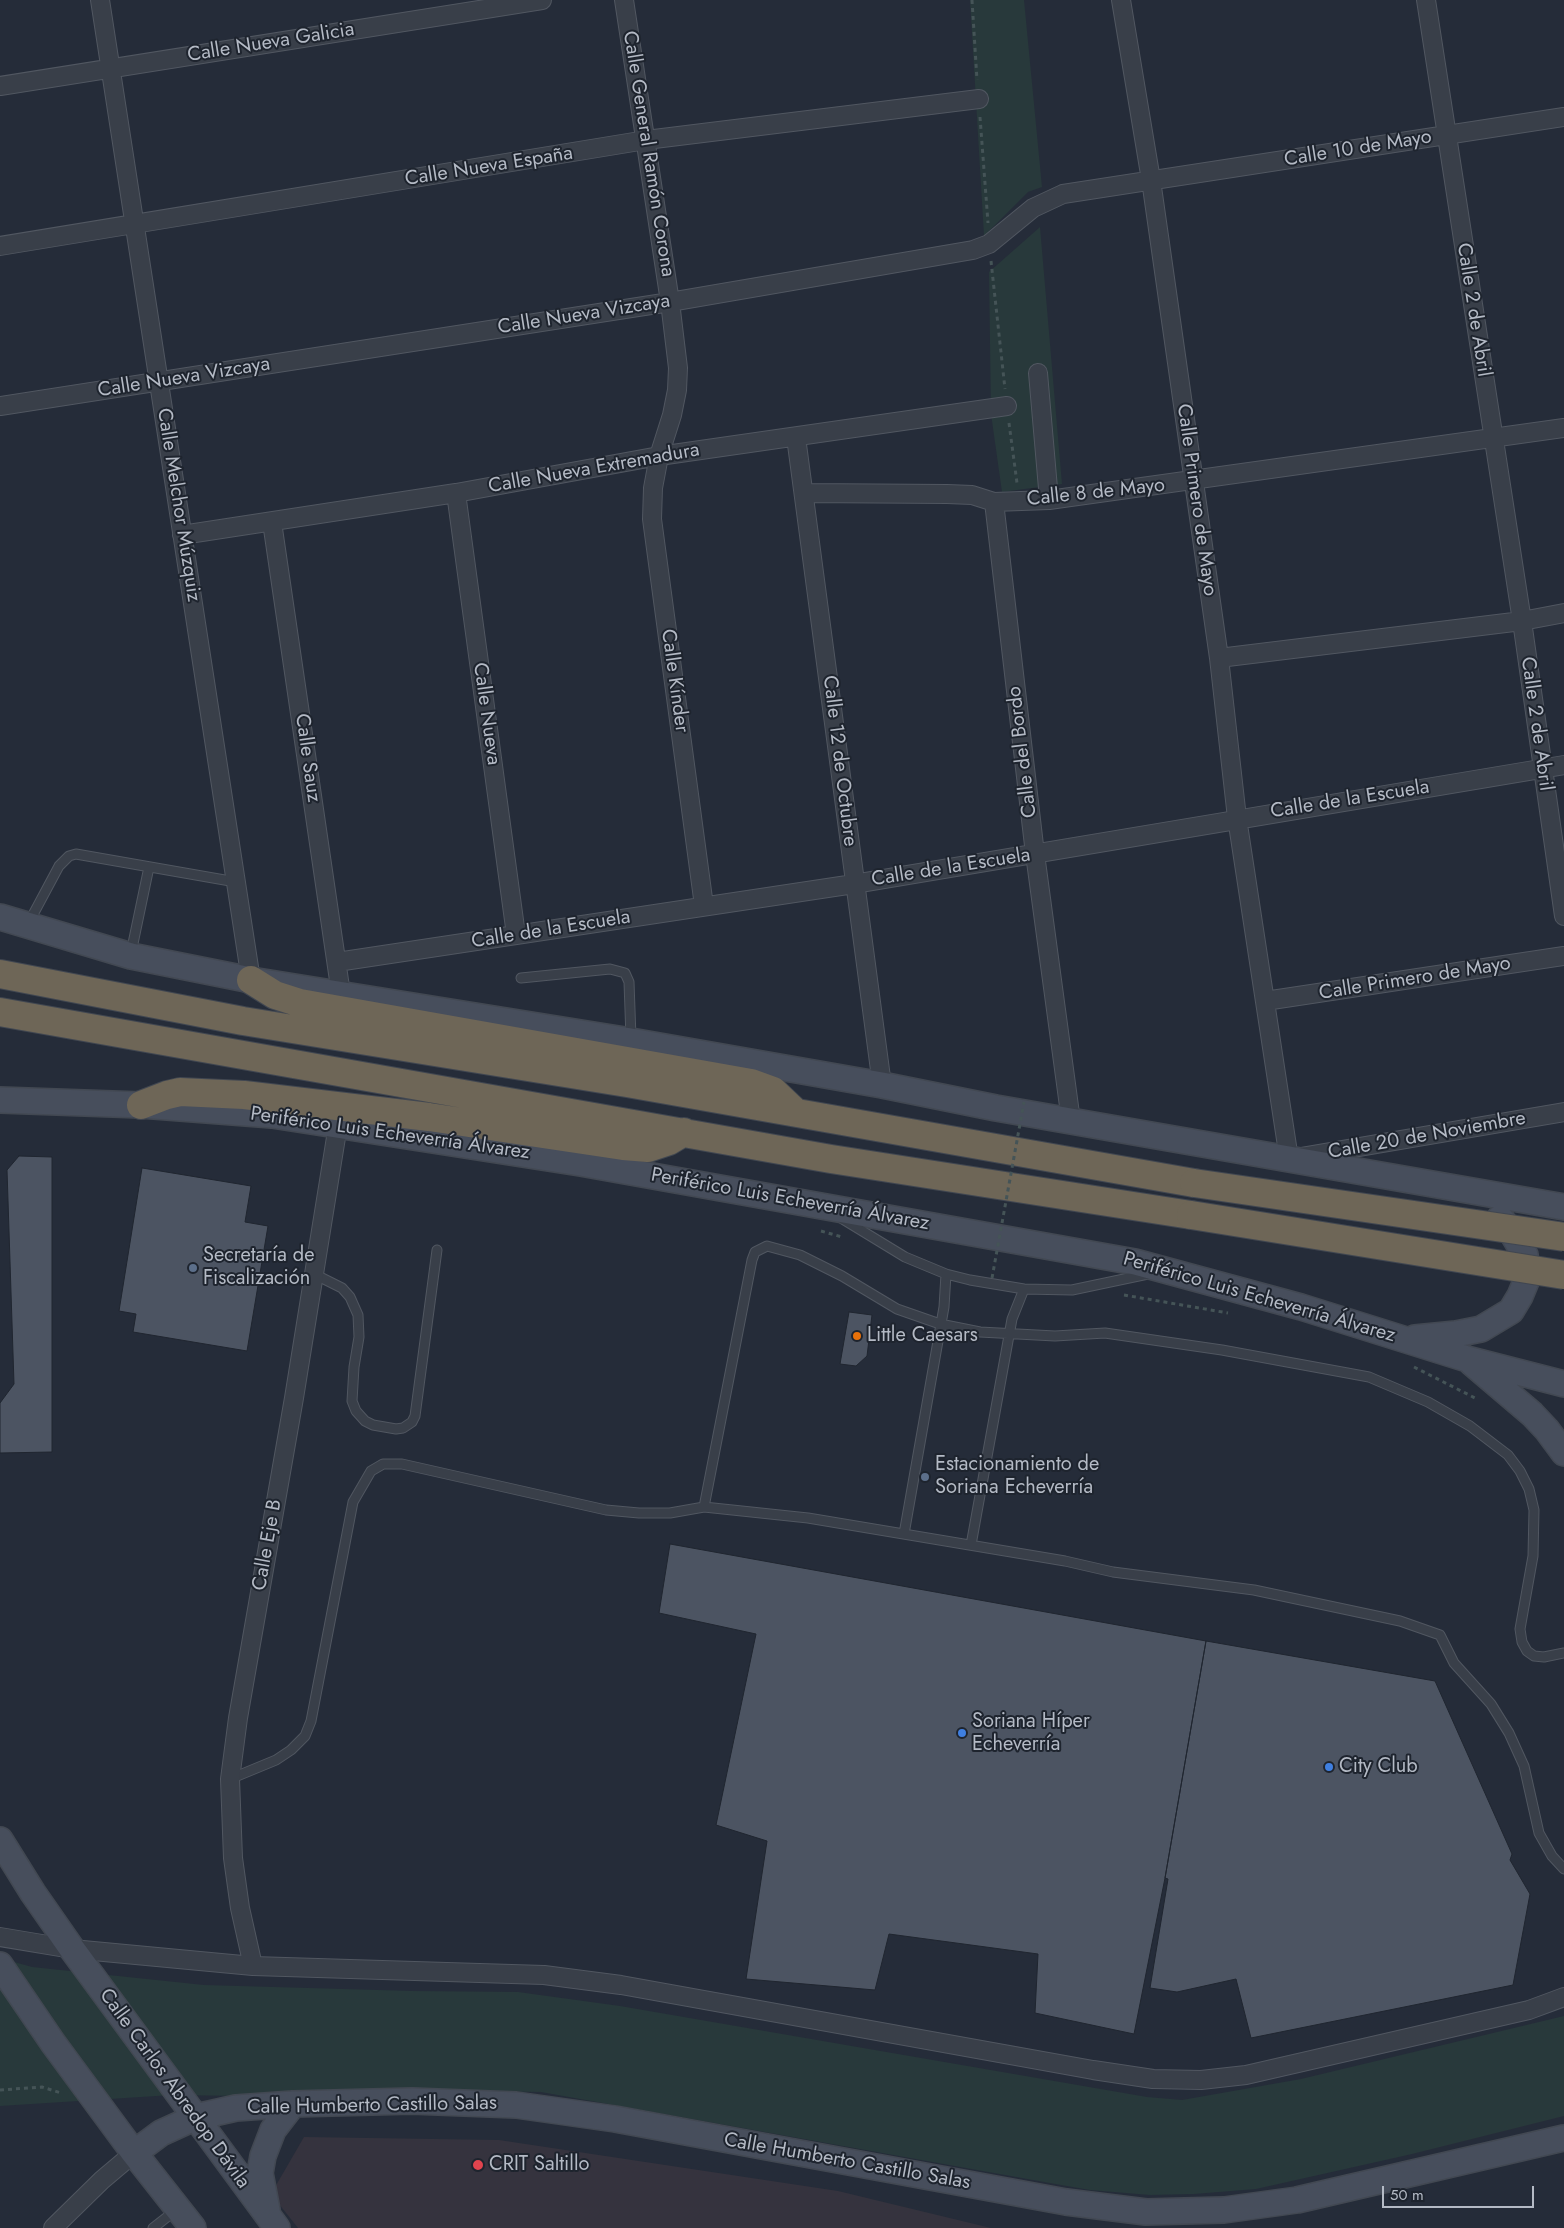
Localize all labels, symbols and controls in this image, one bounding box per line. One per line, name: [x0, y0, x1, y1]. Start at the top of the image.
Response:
street label: Calle Nueva Galicia: [186, 18, 356, 68]
street label: Calle General Ramón Corona: [617, 29, 679, 279]
street label: Calle 10 de Mayo: [1283, 126, 1433, 172]
street label: Calle Nueva España: [403, 142, 575, 192]
street label: Calle 2 de Abril: [1451, 241, 1495, 379]
street label: Calle Nueva Vizcaya: [496, 290, 672, 340]
street label: Calle Nueva Vizcaya: [96, 353, 272, 403]
street label: Calle Primero de Mayo: [1171, 402, 1221, 598]
street label: Calle Melchor Múzquiz: [151, 406, 205, 604]
street label: Calle Nueva Extremadura: [487, 439, 701, 499]
street label: Calle 8 de Mayo: [1026, 474, 1166, 512]
street label: Calle Kínder: [655, 628, 693, 734]
street label: Calle 2 de Abril: [1515, 655, 1557, 793]
street label: Calle Nueva: [467, 661, 505, 767]
street label: Calle 12 de Octubre: [817, 674, 861, 848]
street label: Calle del Bordo: [1003, 685, 1043, 819]
street label: Calle Sauz: [289, 712, 325, 804]
street label: Calle de la Escuela: [1269, 776, 1431, 824]
street label: Calle de la Escuela: [870, 844, 1032, 892]
street label: Calle de la Escuela: [470, 906, 632, 954]
street label: Calle Primero de Mayo: [1317, 952, 1513, 1006]
street label: Periférico Luis Echeverría Álvarez: [249, 1102, 531, 1166]
street label: Calle 20 de Noviembre: [1326, 1107, 1528, 1165]
street label: Periférico Luis Echeverría Álvarez: [649, 1164, 931, 1236]
place label: Secretaría de Fiscalización: [203, 1244, 314, 1291]
street label: Periférico Luis Echeverría Álvarez: [1120, 1248, 1398, 1348]
marker: Secretaría de Fiscalización: [187, 1262, 199, 1274]
place label: Little Caesars: [867, 1324, 978, 1348]
marker: Little Caesars: [851, 1330, 863, 1342]
place label: Estacionamiento de Soriana Echeverría: [935, 1453, 1099, 1500]
marker: Estacionamiento de Soriana Echeverría: [919, 1471, 931, 1483]
street label: Calle Eje B: [248, 1497, 288, 1593]
place label: Soriana Híper Echeverría: [972, 1710, 1090, 1757]
marker: Soriana Híper Echeverría: [956, 1727, 968, 1739]
place label: City Club: [1339, 1755, 1418, 1779]
marker: City Club: [1323, 1761, 1335, 1773]
street label: Calle Carlos Abredop Dávila: [93, 1984, 255, 2194]
street label: Calle Humberto Castillo Salas: [247, 2092, 497, 2120]
street label: Calle Humberto Castillo Salas: [722, 2128, 972, 2196]
place label: CRIT Saltillo: [489, 2153, 589, 2177]
marker: CRIT Saltillo: [471, 2158, 485, 2172]
scale bar: [1384, 2176, 1536, 2208]
text: 50 m: [1390, 2184, 1424, 2206]

